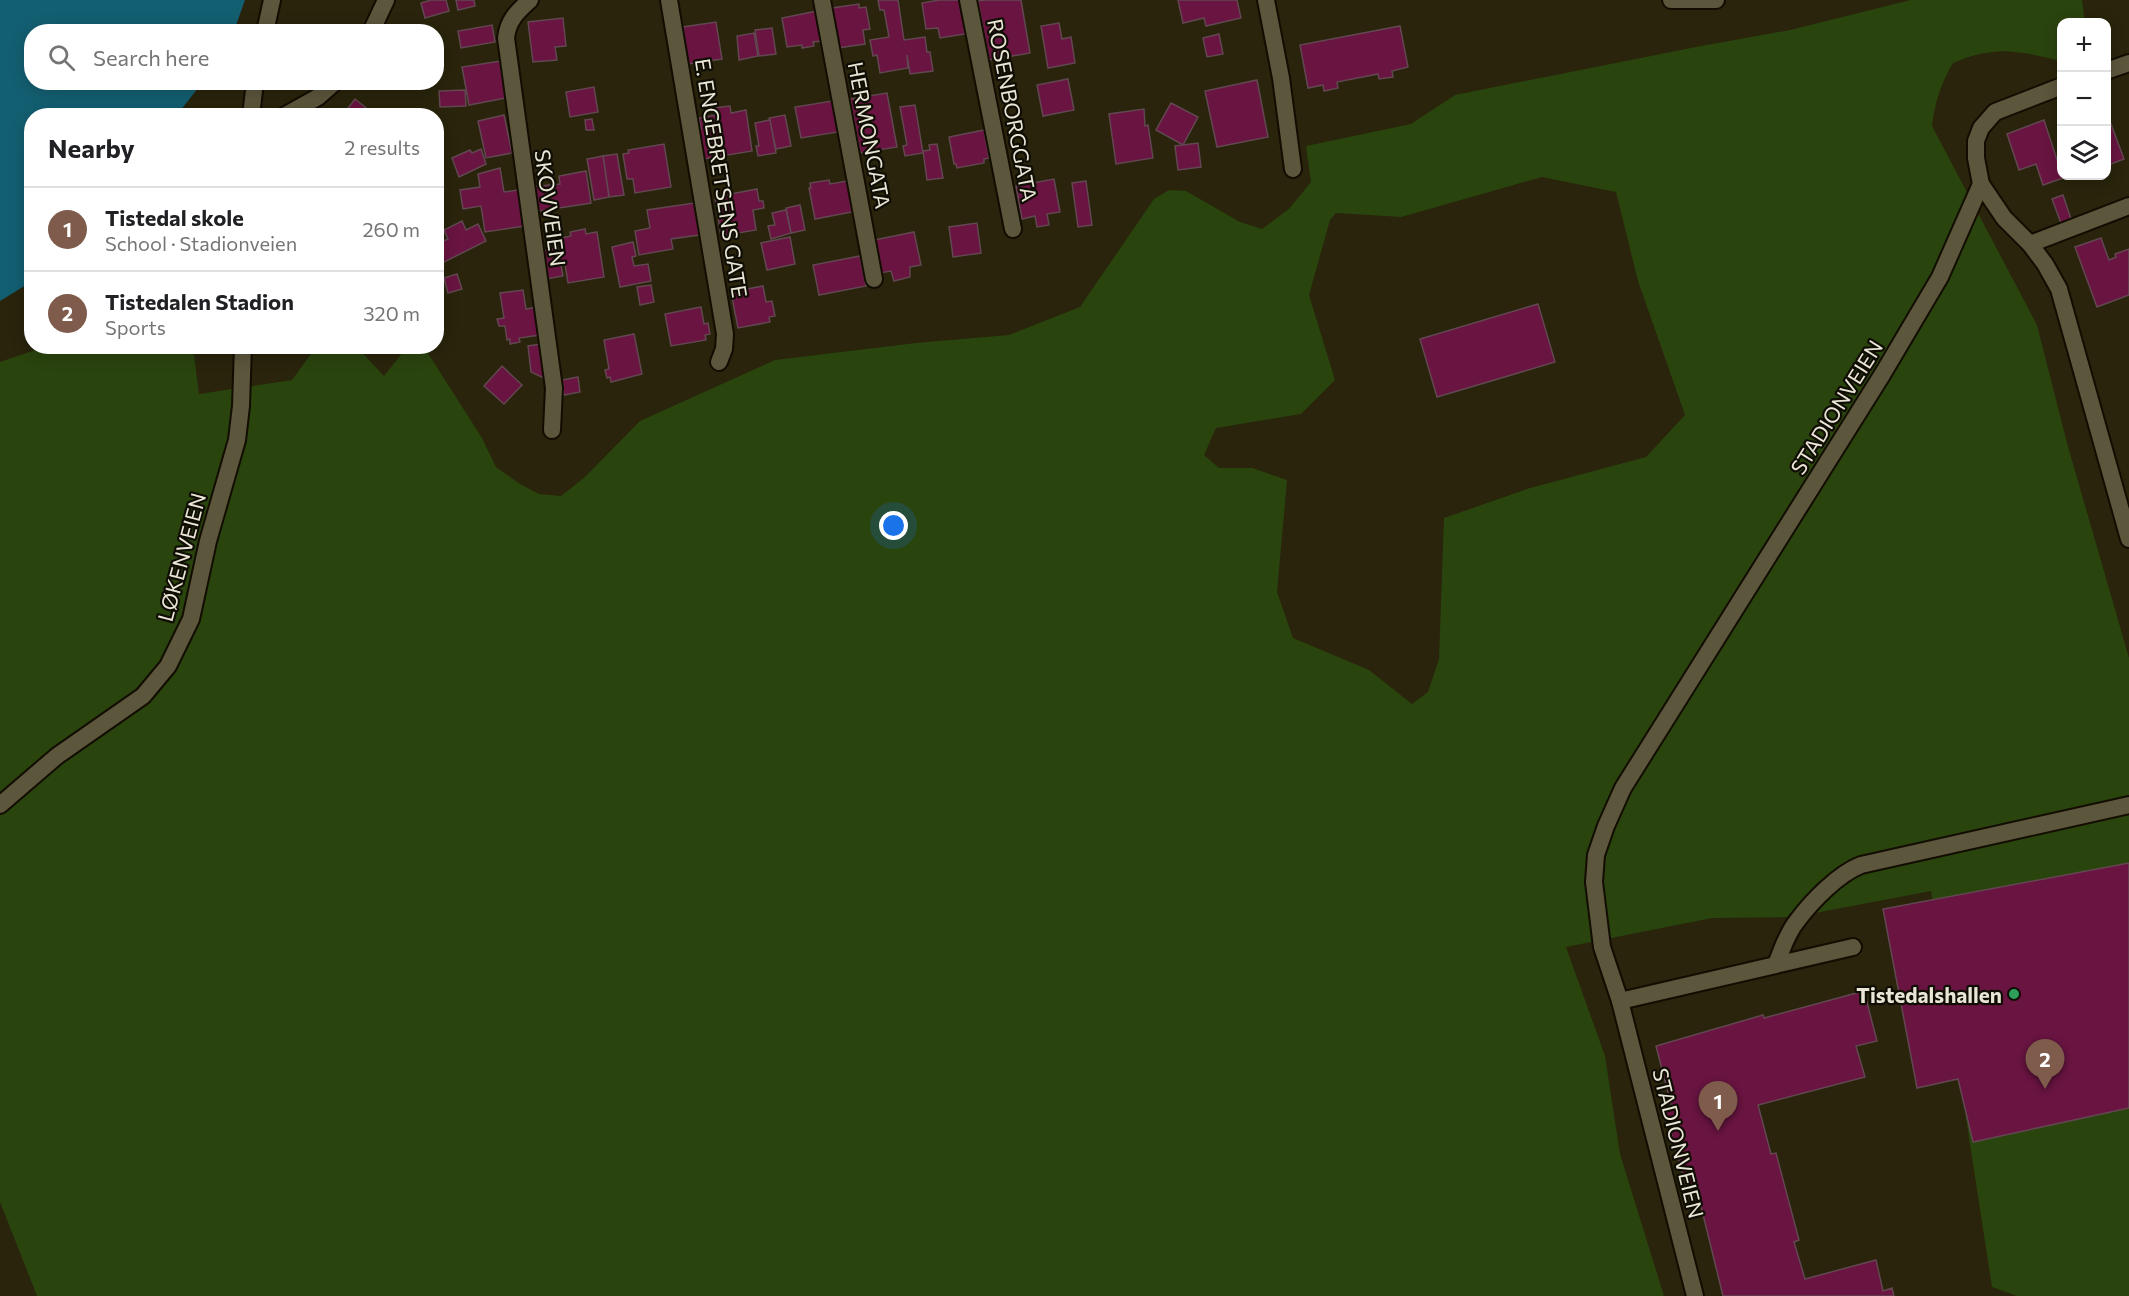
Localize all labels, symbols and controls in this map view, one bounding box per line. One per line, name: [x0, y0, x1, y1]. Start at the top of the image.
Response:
street label: ROSENBORGGATA: [983, 17, 1043, 203]
map controls: [2057, 18, 2111, 180]
button: +: [2057, 18, 2111, 72]
search box: [24, 24, 444, 90]
icon: search: [45, 41, 78, 74]
text: Search here: [93, 44, 209, 71]
street label: E. ENGEBRETSENS GATE: [691, 56, 753, 300]
street label: HERMONGATA: [843, 59, 897, 211]
button: −: [2057, 72, 2111, 126]
button: layers: [2057, 126, 2111, 180]
text: Nearby: [48, 132, 135, 163]
text: 2 results: [344, 135, 420, 159]
street label: SKOVVEIEN: [530, 148, 572, 268]
text: Tistedal skole: [105, 204, 244, 231]
text: 1: [63, 217, 72, 241]
text: 260 m: [362, 217, 420, 241]
text: School · Stadionveien: [105, 231, 297, 255]
text: Tistedalen Stadion: [105, 288, 294, 315]
text: 2: [62, 301, 73, 325]
text: 320 m: [363, 301, 420, 325]
text: Sports: [105, 315, 166, 339]
street label: STADIONVEIEN: [1785, 335, 1887, 479]
street label: LØKENVEIEN: [152, 490, 210, 624]
your location: [879, 511, 908, 540]
place label: Tistedalshallen: [1856, 982, 2002, 1007]
marker: Tistedalshallen: [2007, 987, 2021, 1001]
pin: 2: [2026, 1040, 2064, 1089]
street label: STADIONVEIEN: [1648, 1065, 1710, 1221]
pin: 1: [1698, 1082, 1738, 1131]

